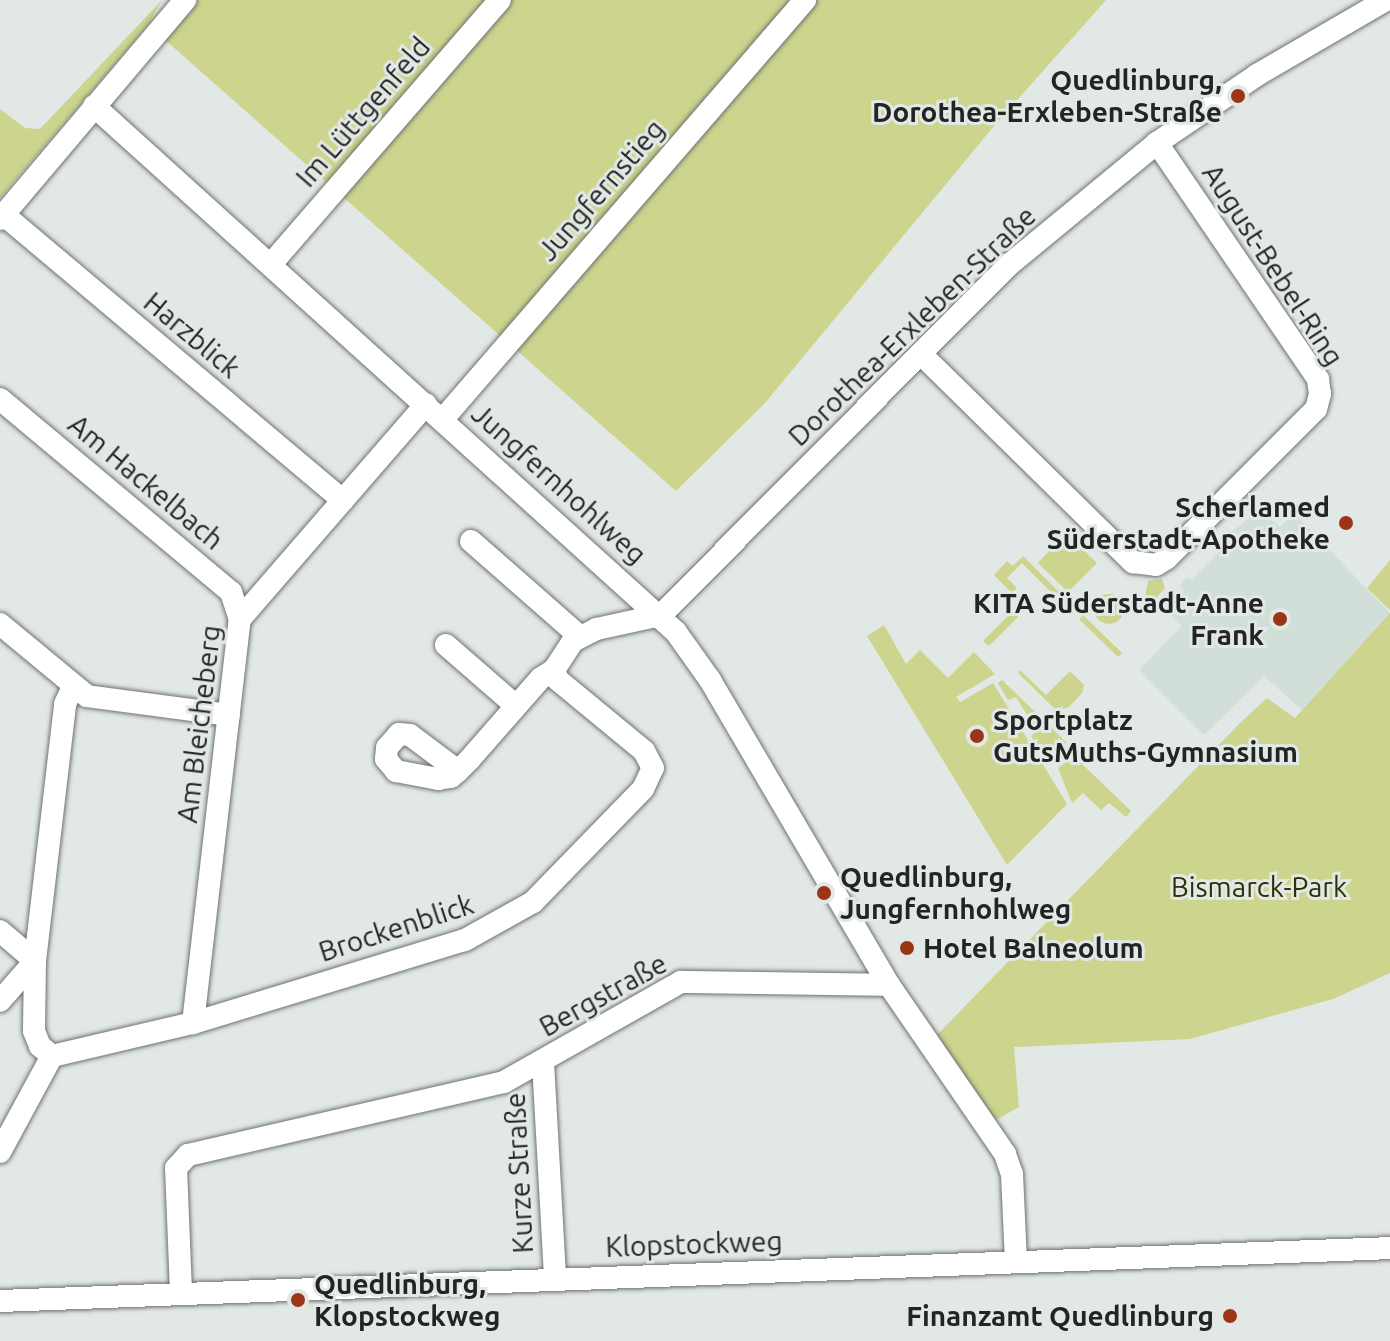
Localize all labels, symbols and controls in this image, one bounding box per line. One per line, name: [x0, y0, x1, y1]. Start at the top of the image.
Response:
street label: Im Lüttgenfeld: [289, 30, 437, 194]
place label: Quedlinburg, Dorothea-Erxleben-Straße: [872, 63, 1222, 129]
marker: Quedlinburg, Dorothea-Erxleben-Straße: [1229, 87, 1247, 105]
street label: Jungfernstieg: [531, 113, 671, 267]
street label: August-Bebel-Ring: [1195, 158, 1351, 372]
street label: Dorothea-Erxleben-Straße: [781, 199, 1043, 453]
street label: Harzblick: [137, 285, 247, 385]
street label: Jungfernhohlweg: [465, 397, 653, 571]
street label: Am Hackelbach: [62, 407, 230, 557]
place label: Scherlamed Süderstadt-Apotheke: [1047, 490, 1330, 556]
marker: Scherlamed Süderstadt-Apotheke: [1337, 514, 1355, 532]
place label: KITA Süderstadt-Anne Frank: [973, 586, 1264, 652]
marker: KITA Süderstadt-Anne Frank: [1271, 610, 1289, 628]
street label: Am Bleicheberg: [170, 623, 228, 825]
place label: Sportplatz GutsMuths-Gymnasium: [993, 703, 1298, 769]
marker: Sportplatz GutsMuths-Gymnasium: [968, 727, 986, 745]
place label: Quedlinburg, Jungfernhohlweg: [840, 860, 1071, 926]
park label: Bismarck-Park: [1171, 870, 1347, 904]
marker: Quedlinburg, Jungfernhohlweg: [815, 884, 833, 902]
street label: Brockenblick: [314, 887, 478, 969]
place label: Hotel Balneolum: [923, 931, 1144, 965]
marker: Hotel Balneolum: [898, 939, 916, 957]
street label: Bergstraße: [533, 946, 673, 1044]
street label: Kurze Straße: [498, 1092, 540, 1254]
street label: Klopstockweg: [605, 1224, 783, 1264]
place label: Quedlinburg, Klopstockweg: [314, 1267, 501, 1333]
marker: Quedlinburg, Klopstockweg: [289, 1291, 307, 1309]
place label: Finanzamt Quedlinburg: [906, 1299, 1214, 1333]
marker: Finanzamt Quedlinburg: [1221, 1307, 1239, 1325]

